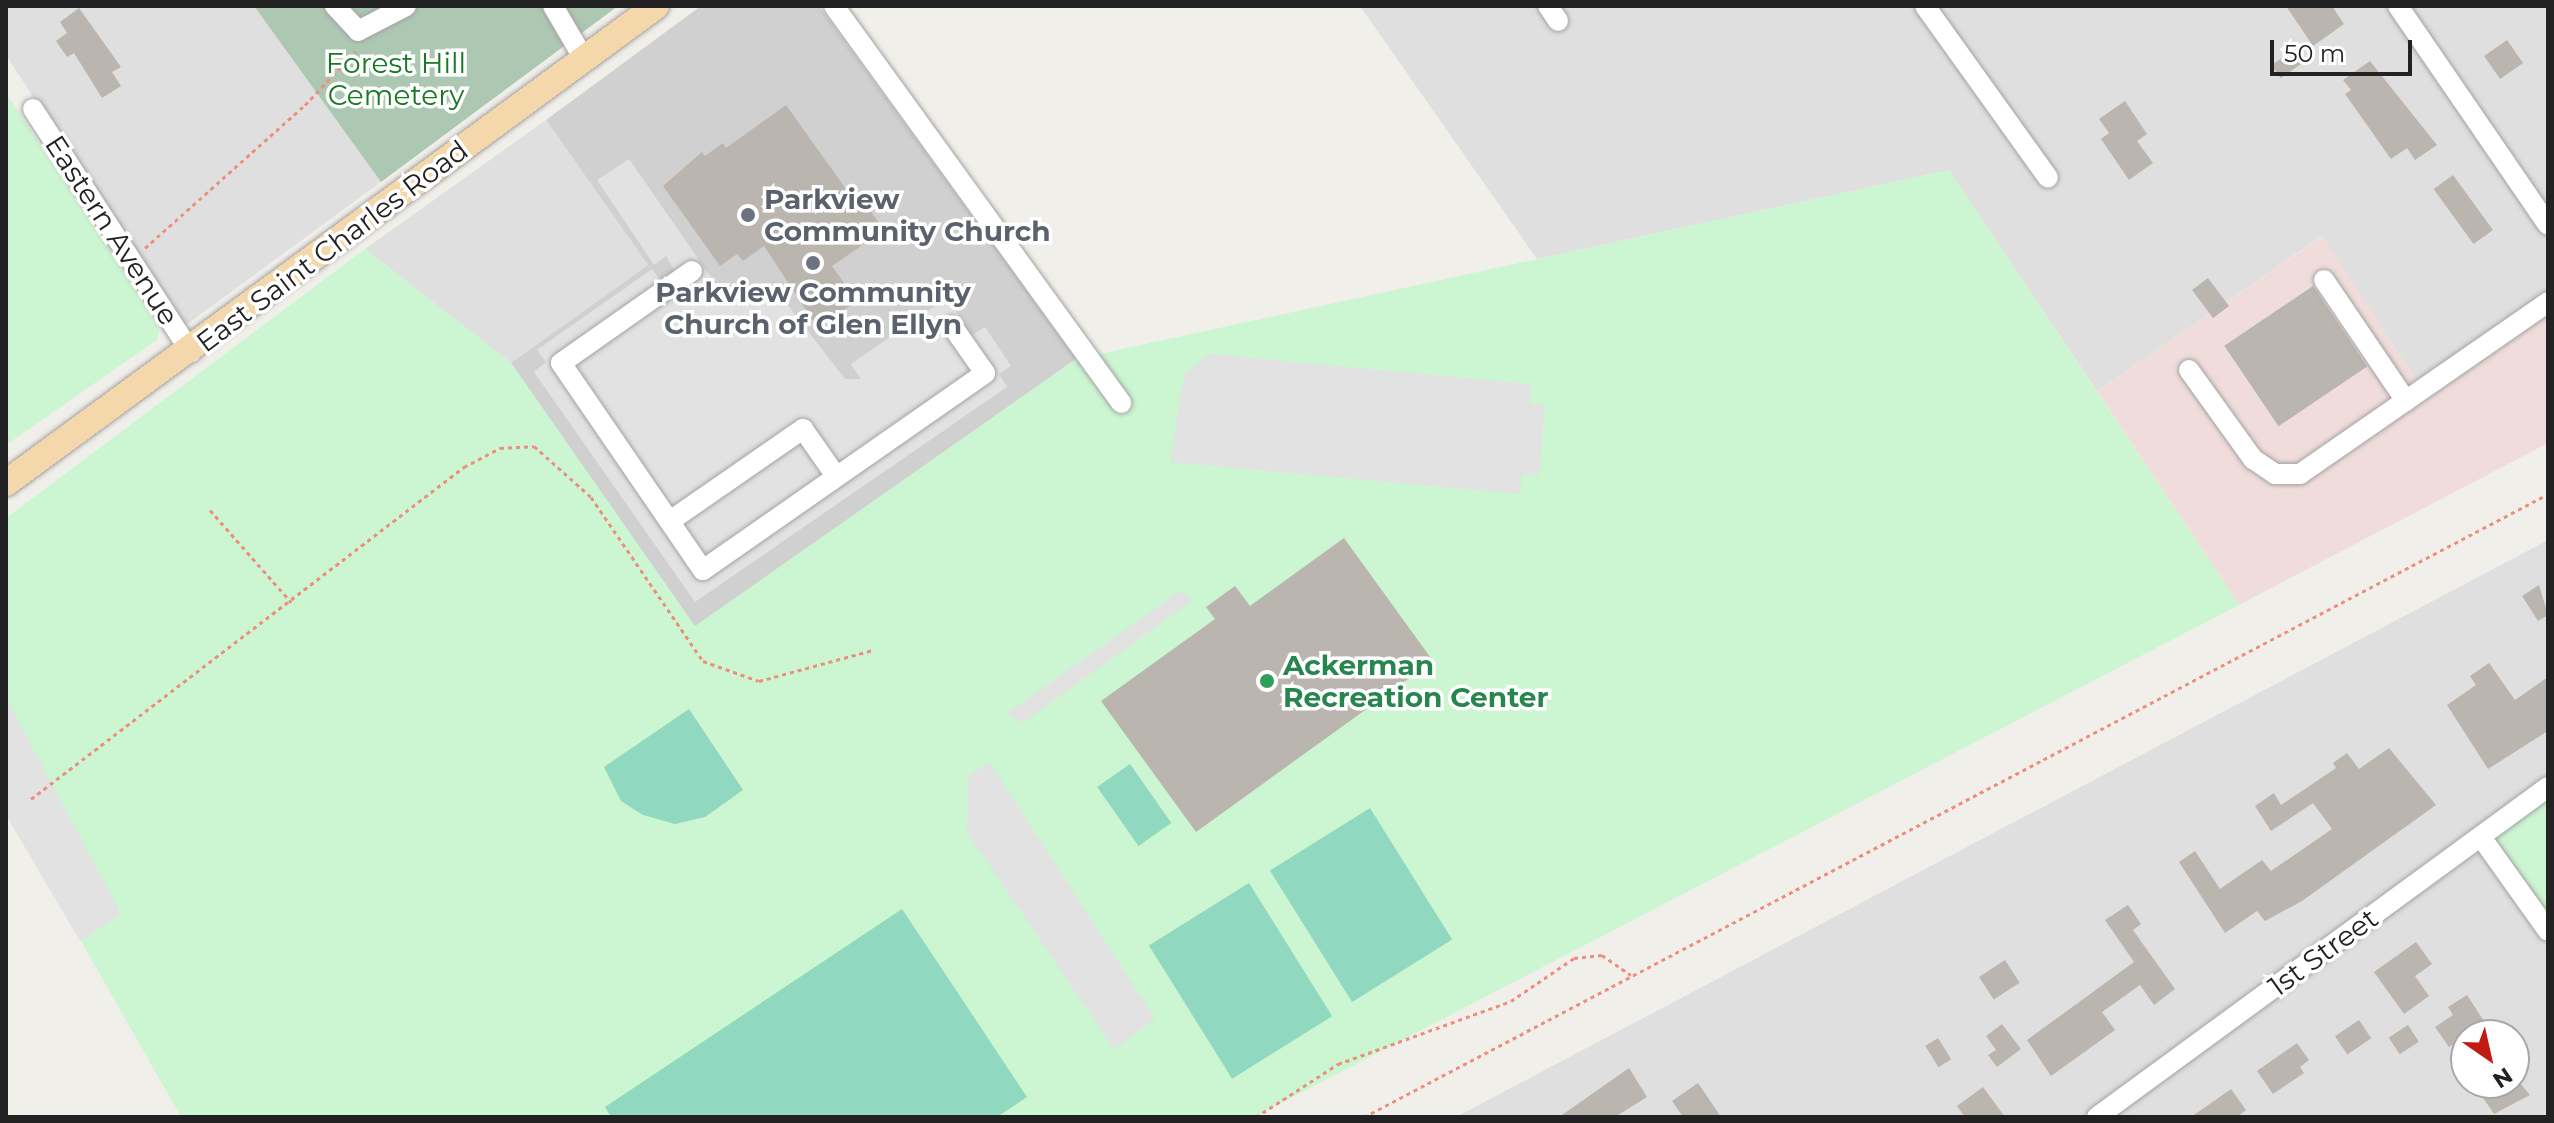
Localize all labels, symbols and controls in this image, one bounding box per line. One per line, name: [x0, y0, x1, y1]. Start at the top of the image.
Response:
scale bar: [2274, 24, 2416, 74]
text: 50 m: [2284, 39, 2345, 68]
park label: Forest Hill Cemetery: [326, 46, 466, 112]
street label: Eastern Avenue: [38, 129, 186, 331]
street label: East Saint Charles Road: [190, 133, 474, 359]
place label: Parkview Community Church: [764, 182, 1050, 248]
marker: Parkview Community Church: [739, 206, 757, 224]
marker: Parkview Community Church of Glen Ellyn: [804, 254, 822, 272]
place label: Parkview Community Church of Glen Ellyn: [655, 275, 971, 341]
place label: Ackerman Recreation Center: [1283, 648, 1549, 714]
marker: Ackerman Recreation Center: [1258, 672, 1276, 690]
street label: 1st Street: [2262, 901, 2384, 1003]
north arrow: [2450, 1019, 2530, 1099]
text: N: [2488, 1061, 2518, 1094]

